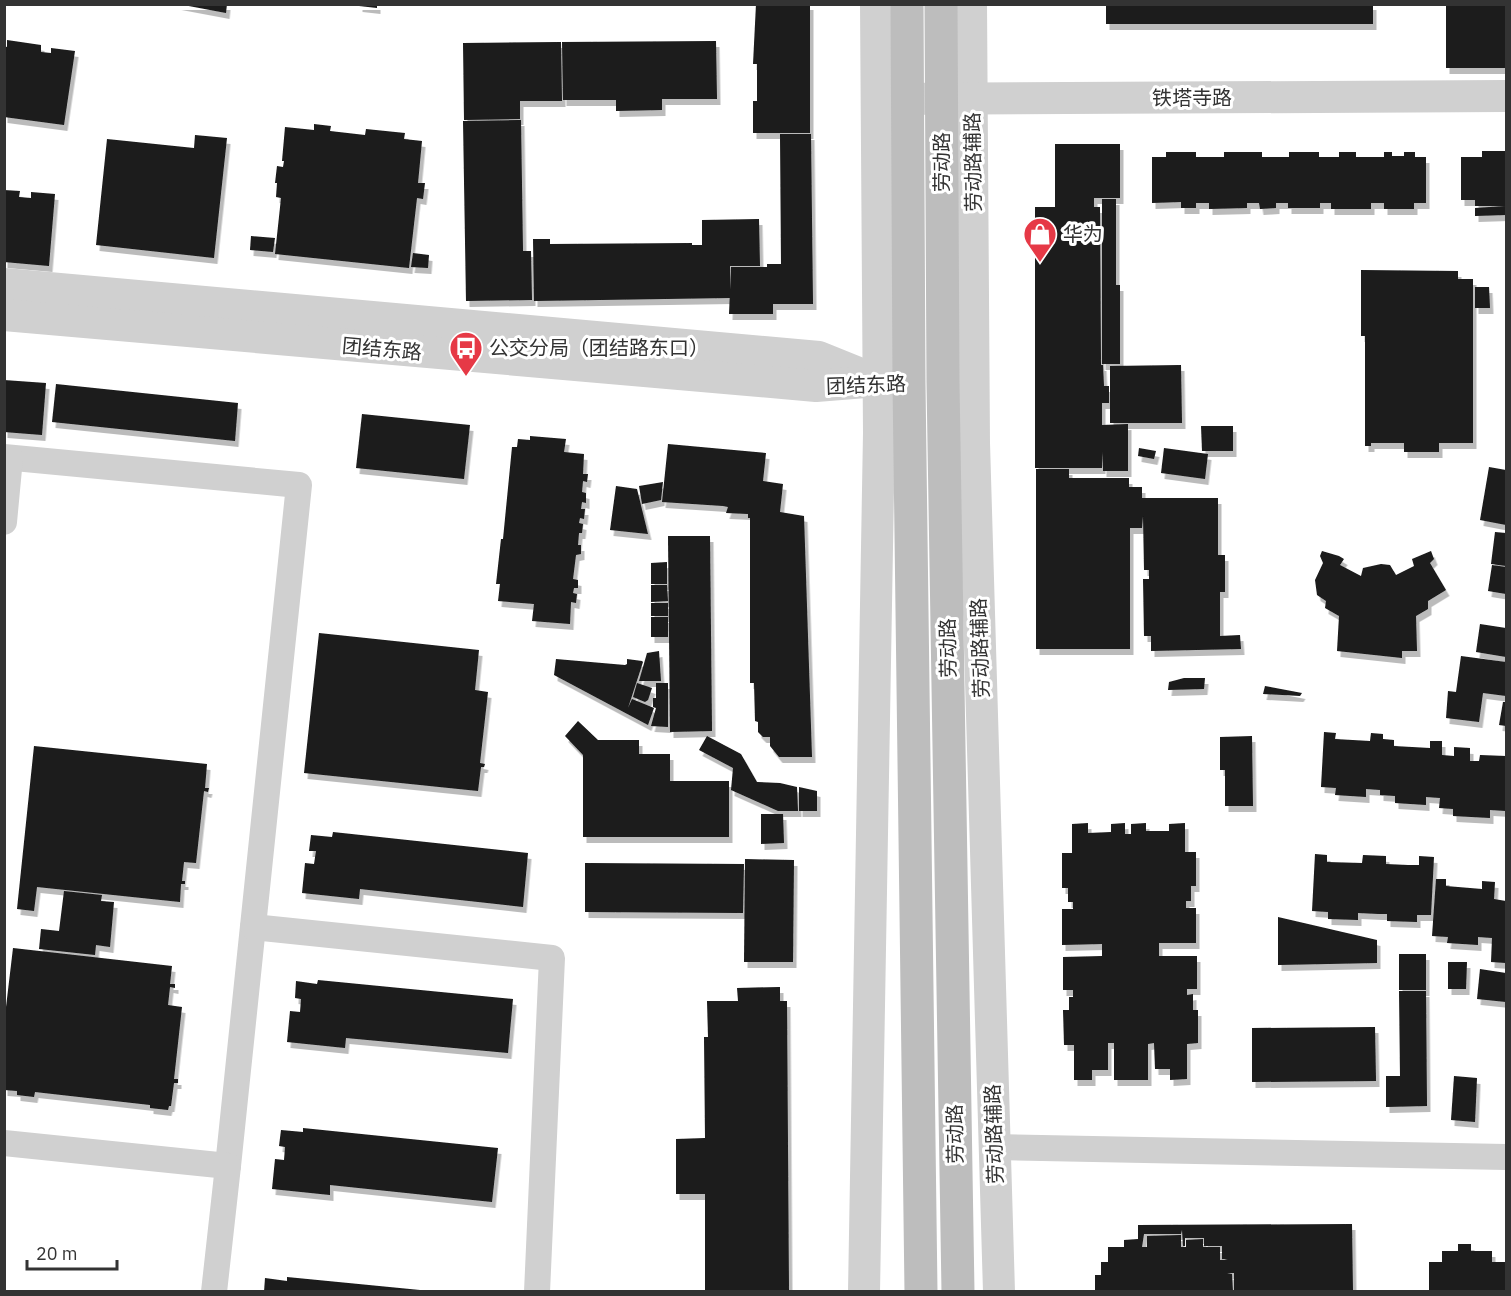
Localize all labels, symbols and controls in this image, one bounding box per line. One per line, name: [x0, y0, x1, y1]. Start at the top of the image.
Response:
street label: 铁塔寺路: [1152, 84, 1232, 111]
street label: 劳动路辅路: [958, 112, 987, 212]
street label: 劳动路: [928, 132, 955, 192]
shop icon: 华为: [1022, 216, 1058, 263]
place label: 华为: [1063, 220, 1103, 247]
bus stop icon: 公交分局（团结路东口）: [448, 330, 484, 377]
street label: 团结东路: [341, 332, 423, 365]
place label: 公交分局（团结路东口）: [489, 334, 709, 361]
street label: 团结东路: [826, 370, 906, 399]
street label: 劳动路辅路: [964, 598, 995, 698]
street label: 劳动路: [933, 618, 962, 678]
street label: 劳动路辅路: [978, 1084, 1009, 1184]
street label: 劳动路: [940, 1104, 969, 1164]
scale bar: [27, 1233, 117, 1271]
text: 20 m: [36, 1242, 78, 1265]

